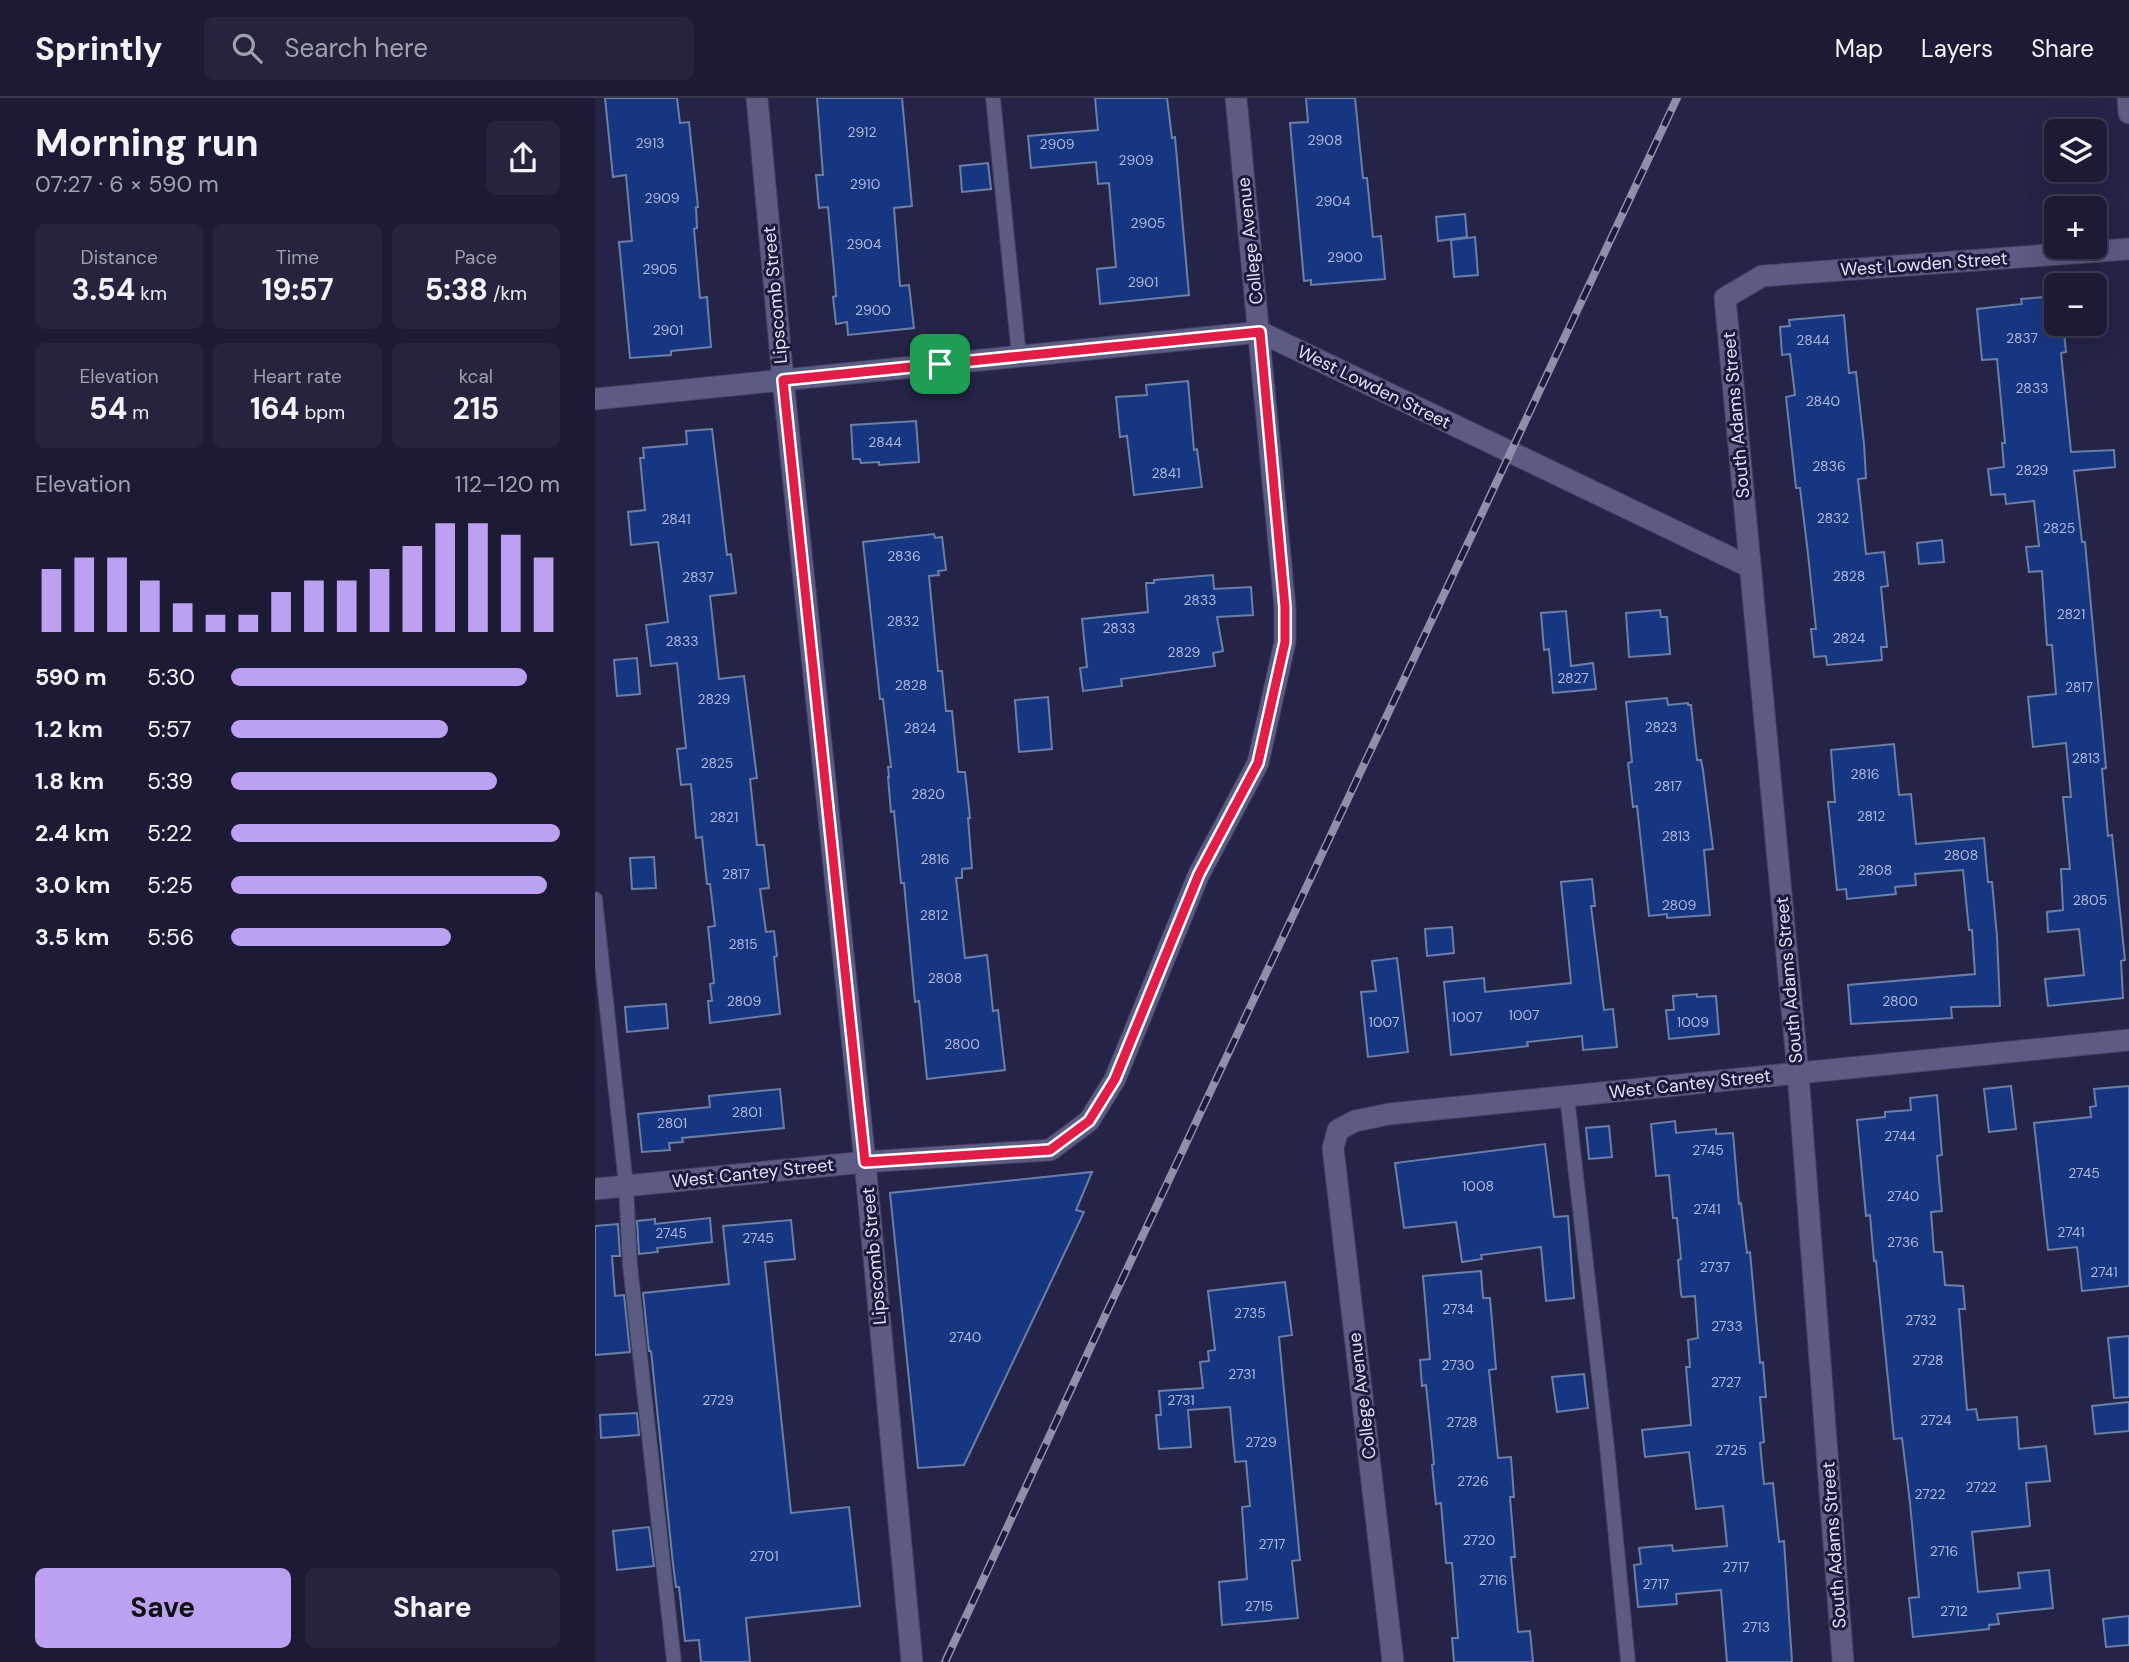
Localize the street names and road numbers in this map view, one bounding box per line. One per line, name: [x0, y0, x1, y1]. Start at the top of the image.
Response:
street label: College Avenue: [1231, 176, 1269, 306]
street label: Lipscomb Street: [757, 225, 793, 365]
street label: West Lowden Street: [1840, 246, 2008, 282]
street label: South Adams Street: [1717, 331, 1755, 499]
street label: West Lowden Street: [1293, 339, 1455, 435]
street label: South Adams Street: [1770, 896, 1808, 1064]
street label: West Cantey Street: [1608, 1064, 1772, 1104]
street label: West Cantey Street: [671, 1153, 835, 1193]
street label: Lipscomb Street: [856, 1186, 892, 1326]
street label: College Avenue: [1342, 1331, 1382, 1461]
street label: South Adams Street: [1816, 1461, 1852, 1629]

